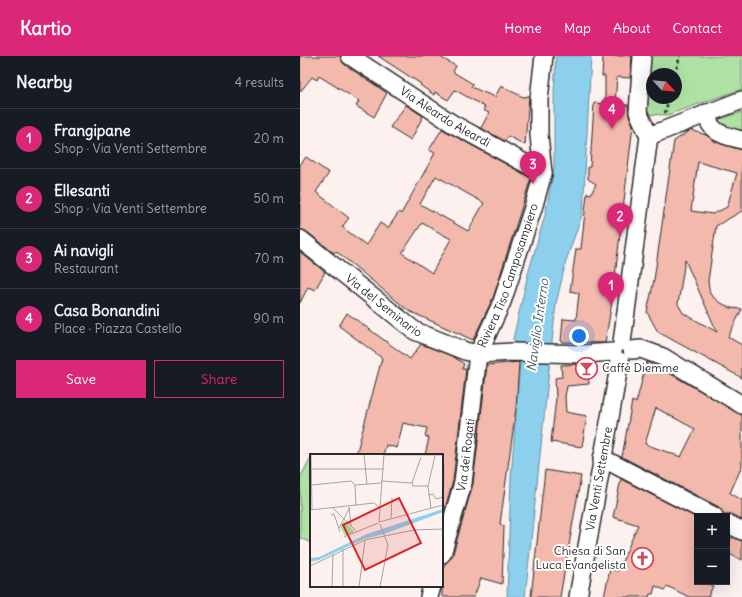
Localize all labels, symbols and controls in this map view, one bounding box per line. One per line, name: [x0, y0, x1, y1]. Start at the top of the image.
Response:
text: Kartio: [20, 16, 72, 40]
text: Home: [504, 19, 542, 37]
text: Map: [564, 19, 591, 37]
text: About: [613, 19, 651, 37]
text: Contact: [673, 19, 722, 37]
north arrow: [646, 68, 682, 104]
text: Nearby: [16, 71, 72, 93]
text: 4 results: [235, 74, 284, 91]
street label: Via Aleardo Aleardi: [397, 83, 493, 150]
pin: 4: [599, 96, 625, 129]
text: Frangipane: [54, 121, 131, 140]
text: 1: [26, 130, 32, 147]
text: 20 m: [254, 130, 284, 147]
text: Shop · Via Venti Settembre: [54, 140, 207, 157]
pin: 3: [520, 151, 546, 184]
text: Ellesanti: [54, 181, 110, 200]
text: 2: [25, 190, 33, 207]
text: 50 m: [253, 190, 284, 207]
text: Shop · Via Venti Settembre: [54, 200, 207, 217]
street label: Riviera Tiso Camposampiero: [474, 201, 541, 350]
pin: 2: [607, 203, 633, 236]
text: Ai navigli: [54, 241, 114, 260]
text: 3: [25, 250, 33, 267]
text: 70 m: [255, 250, 284, 267]
text: Restaurant: [54, 260, 119, 277]
street label: Via del Seminario: [343, 270, 424, 340]
pin: 1: [598, 272, 624, 305]
water label: Naviglio Interno: [523, 277, 553, 372]
text: Casa Bonandini: [54, 301, 160, 320]
text: 4: [25, 310, 33, 327]
text: 90 m: [253, 310, 284, 327]
text: Place · Piazza Castello: [54, 320, 182, 337]
your location: [569, 326, 589, 346]
bar icon: Caffè Diemme: [573, 355, 599, 381]
button: Save: [16, 360, 146, 398]
button: Share: [154, 360, 284, 398]
place label: Caffè Diemme: [602, 360, 679, 375]
street label: Via dei Rogati: [453, 418, 477, 493]
street label: Via Venti Settembre: [582, 425, 615, 532]
inset map: [310, 454, 443, 587]
map controls: [694, 513, 730, 585]
button: +: [694, 513, 730, 549]
place label: Chiesa di San Luca Evangelista: [536, 543, 626, 572]
church icon: Chiesa di San Luca Evangelista: [629, 545, 655, 571]
button: −: [694, 549, 730, 585]

